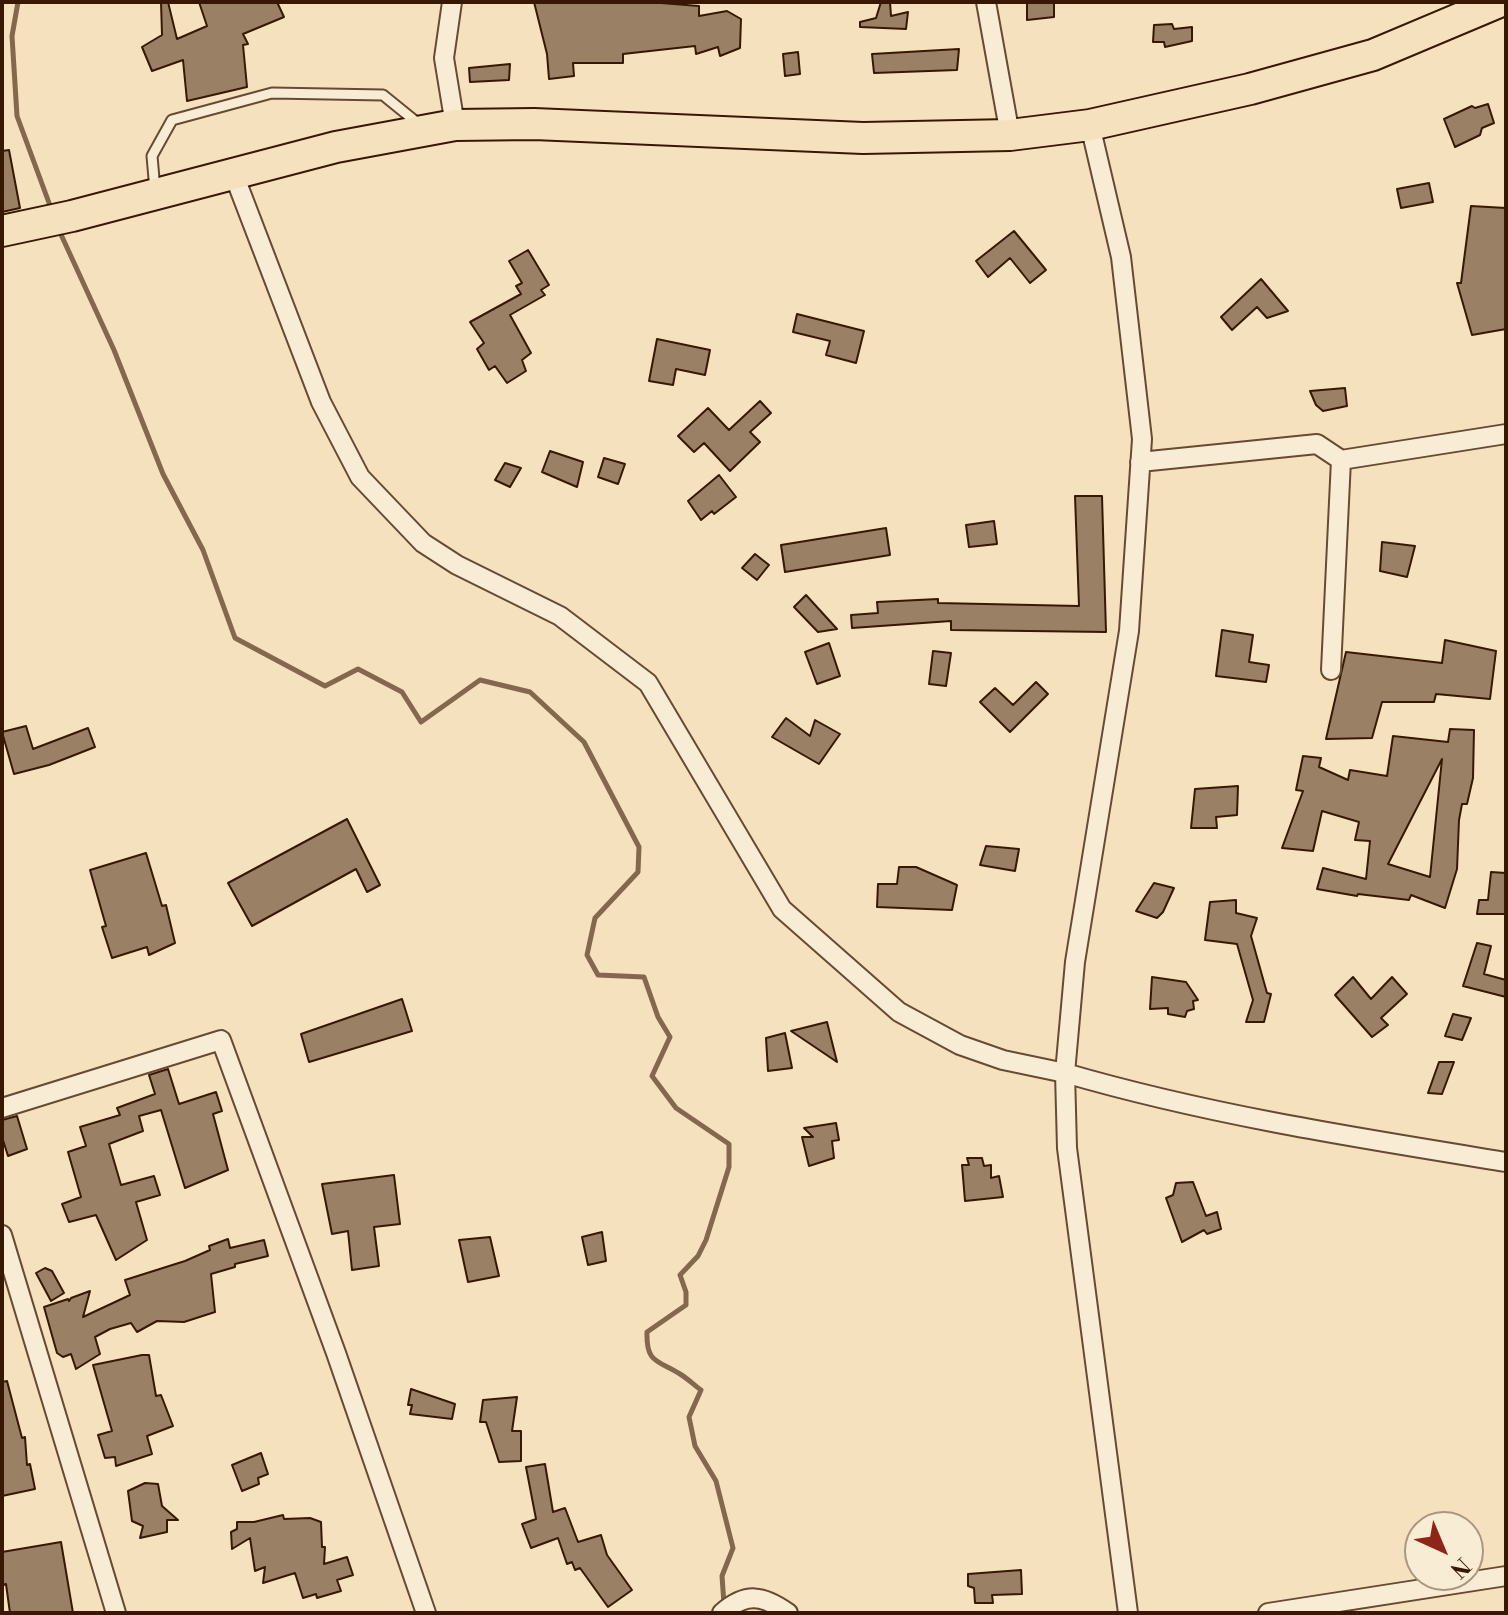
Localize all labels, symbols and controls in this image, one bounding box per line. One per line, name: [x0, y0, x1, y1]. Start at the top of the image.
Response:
north arrow: [1404, 1511, 1484, 1591]
text: N: [1444, 1551, 1475, 1583]

